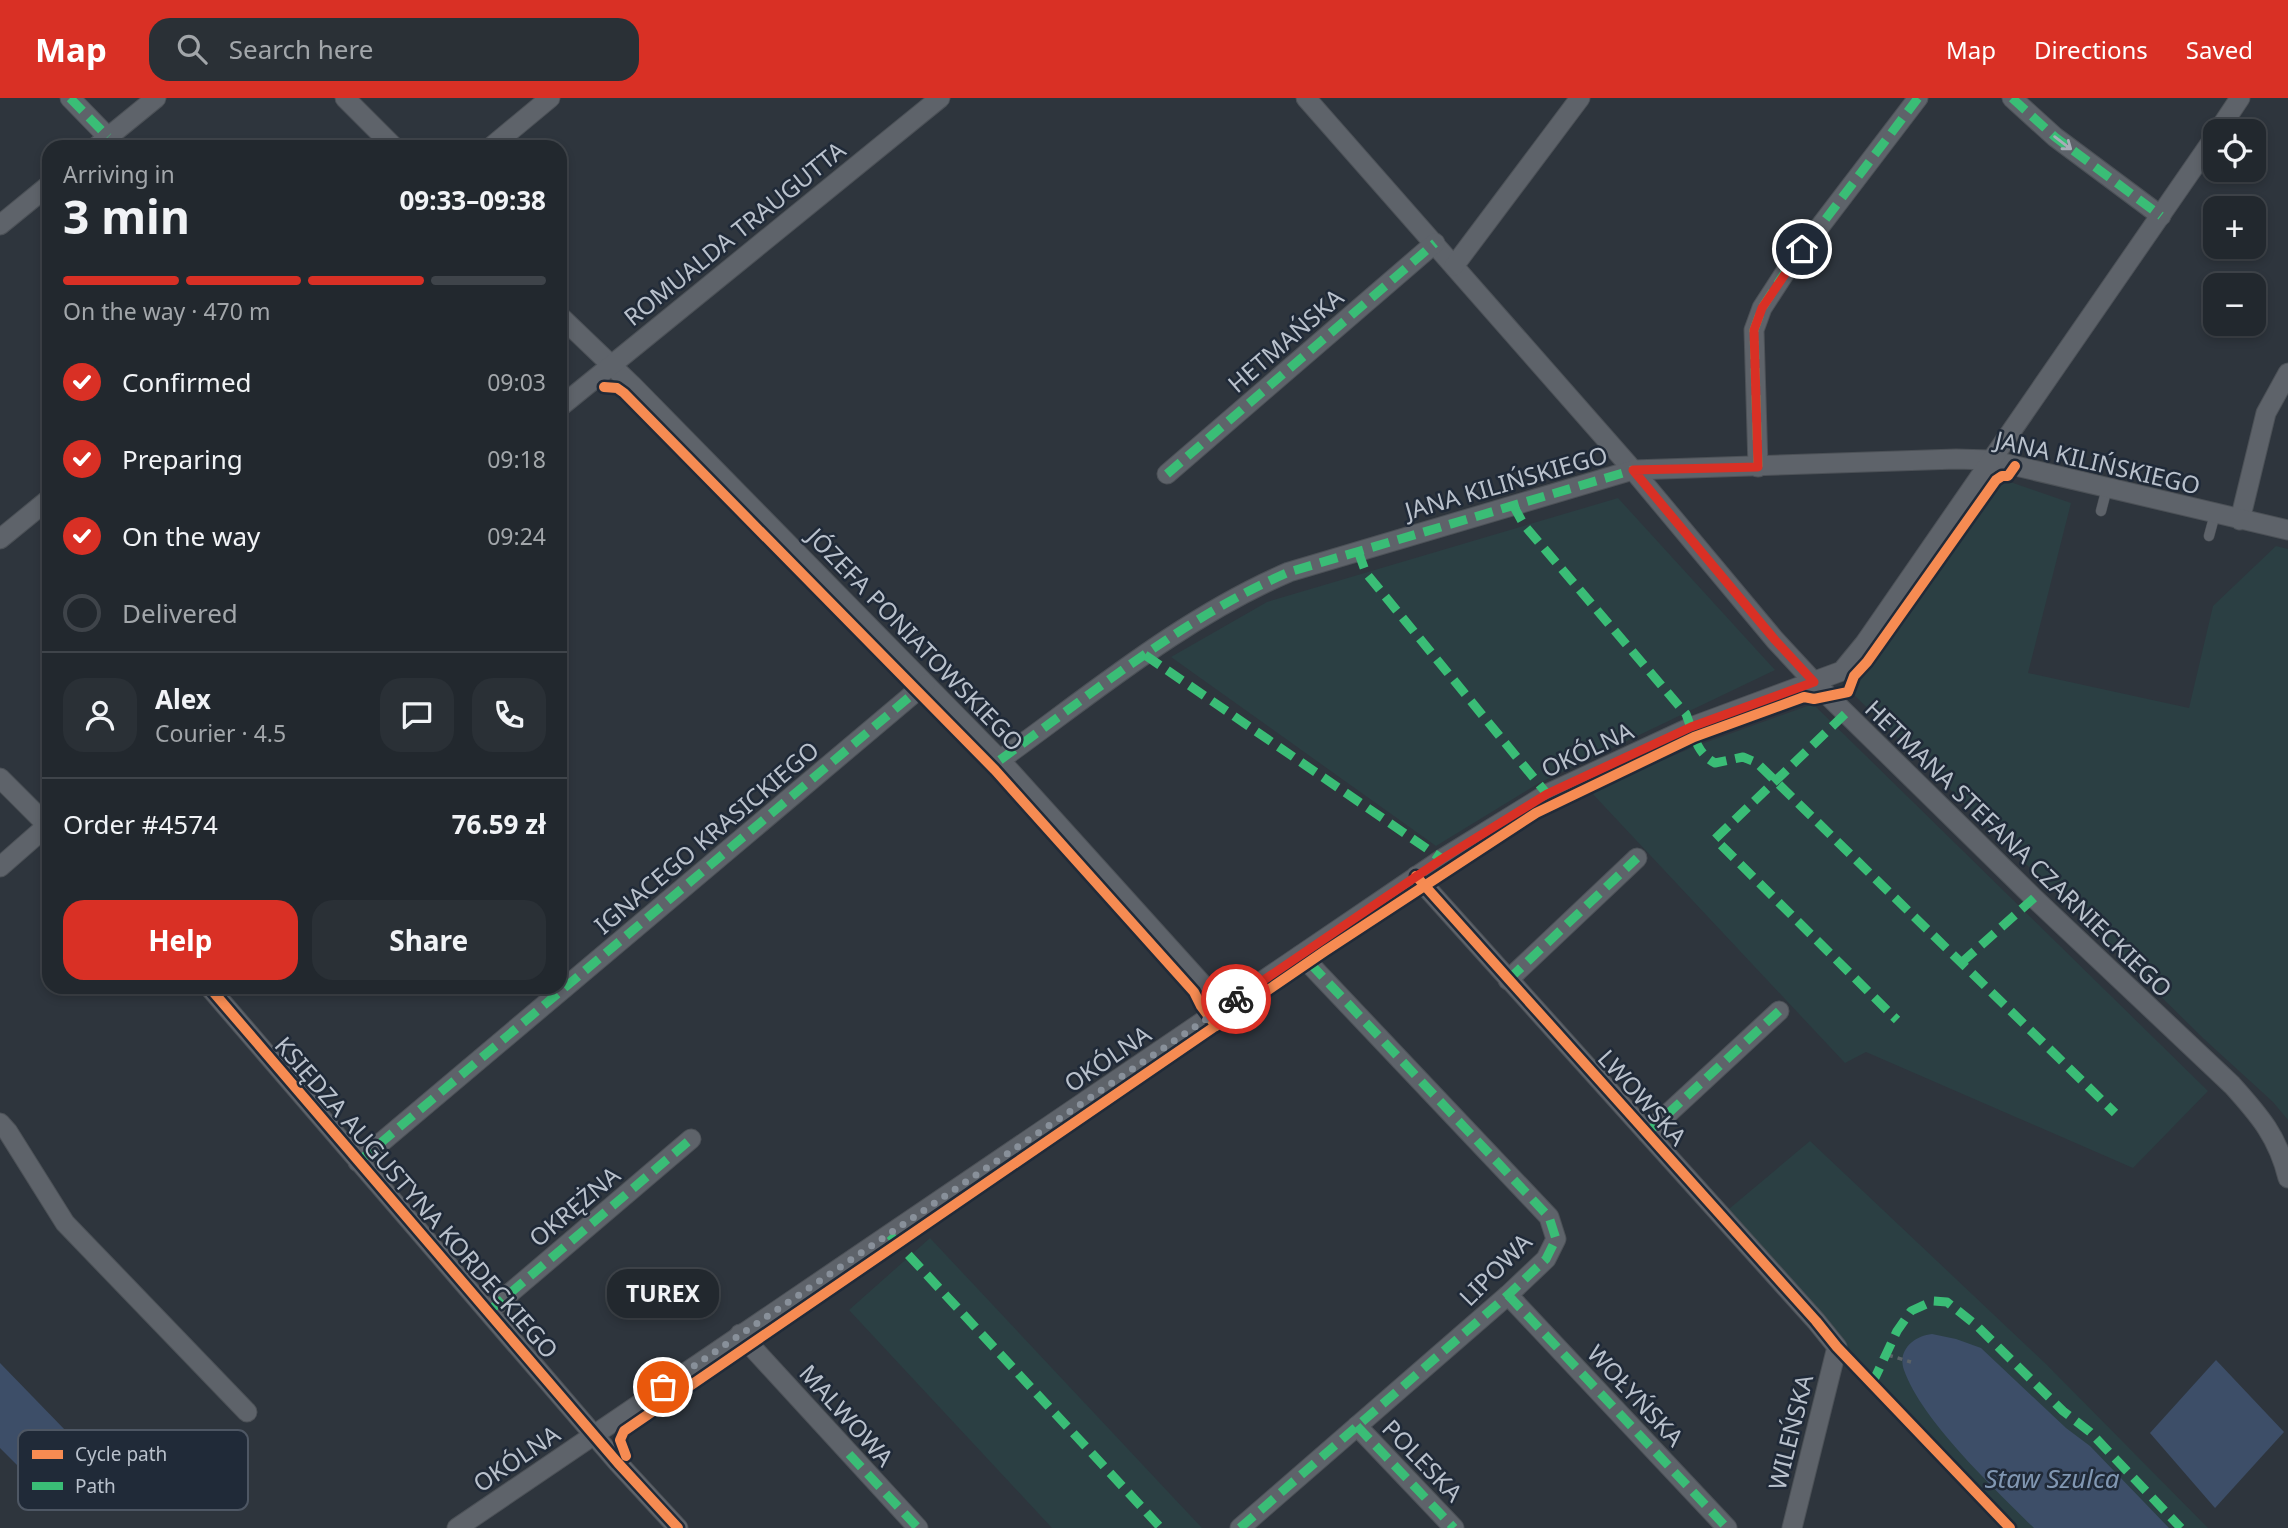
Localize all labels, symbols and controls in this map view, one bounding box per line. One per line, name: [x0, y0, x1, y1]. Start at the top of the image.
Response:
search box: [149, 18, 639, 81]
text: Map: [35, 27, 107, 72]
icon: search: [173, 30, 211, 68]
text: Search here: [229, 31, 373, 67]
text: Map: [1946, 33, 1996, 66]
text: Directions: [2034, 33, 2148, 66]
text: Saved: [2186, 33, 2253, 66]
map controls: [2203, 119, 2266, 336]
button: locate: [2203, 119, 2266, 182]
street label: ROMUALDA TRAUGUTTA: [616, 133, 852, 333]
one-way arrow: [2053, 135, 2072, 150]
text: Arriving in: [63, 158, 175, 190]
text: 09:33–09:38: [399, 182, 546, 218]
text: 3 min: [63, 185, 190, 247]
button: +: [2203, 196, 2266, 259]
pin: [1772, 219, 1832, 279]
icon: home: [1783, 230, 1821, 268]
button: −: [2203, 273, 2266, 336]
street label: HETMAŃSKA: [1220, 280, 1350, 399]
text: On the way · 470 m: [63, 295, 270, 327]
icon: check: [63, 363, 101, 401]
text: Confirmed: [122, 364, 252, 400]
text: 09:03: [487, 366, 546, 398]
street label: JANA KILIŃSKIEGO: [1990, 422, 2204, 502]
street label: JANA KILIŃSKIEGO: [1399, 437, 1611, 527]
icon: check: [63, 440, 101, 478]
text: Preparing: [122, 441, 243, 477]
text: 09:18: [487, 443, 546, 475]
icon: check: [63, 517, 101, 555]
text: On the way: [122, 518, 260, 554]
street label: JÓZEFA PONIATOWSKIEGO: [799, 519, 1032, 758]
text: 09:24: [487, 520, 546, 552]
text: Delivered: [122, 595, 238, 631]
button: person: [63, 678, 137, 752]
button: chat: [380, 678, 454, 752]
button: phone: [472, 678, 546, 752]
text: Alex: [155, 681, 211, 717]
street label: HETMANA STEFANA CZARNIECKIEGO: [1858, 692, 2180, 1004]
street label: OKÓLNA: [1536, 713, 1639, 785]
text: Courier · 4.5: [155, 717, 286, 749]
street label: IGNACEGO KRASICKIEGO: [587, 733, 825, 941]
text: Order #4574: [63, 806, 218, 842]
text: 76.59 zł: [452, 806, 546, 842]
button: Help: [63, 900, 298, 980]
button: Share: [312, 900, 546, 980]
courier: [1201, 964, 1271, 1034]
icon: bike: [1217, 980, 1255, 1018]
street label: OKÓLNA: [1057, 1017, 1157, 1099]
street label: KSIĘDZA AUGUSTYNA KORDECKIEGO: [268, 1029, 566, 1365]
street label: LWOWSKA: [1591, 1042, 1695, 1153]
street label: OKRĘŻNA: [522, 1158, 627, 1254]
street label: LIPOWA: [1451, 1225, 1539, 1313]
callout: TUREX: [607, 1268, 719, 1317]
text: TUREX: [626, 1277, 700, 1309]
street label: WOŁYŃSKA: [1580, 1337, 1692, 1453]
pin: [633, 1357, 693, 1417]
street label: MALWOWA: [792, 1357, 902, 1474]
icon: bag: [644, 1368, 682, 1406]
street label: WILEŃSKA: [1760, 1370, 1820, 1493]
street label: POLESKA: [1376, 1412, 1471, 1509]
street label: OKÓLNA: [466, 1417, 566, 1499]
legend: [18, 1430, 248, 1510]
text: Cycle path: [75, 1441, 167, 1467]
water label: Staw Szulca: [1984, 1460, 2120, 1496]
text: Path: [75, 1473, 116, 1499]

